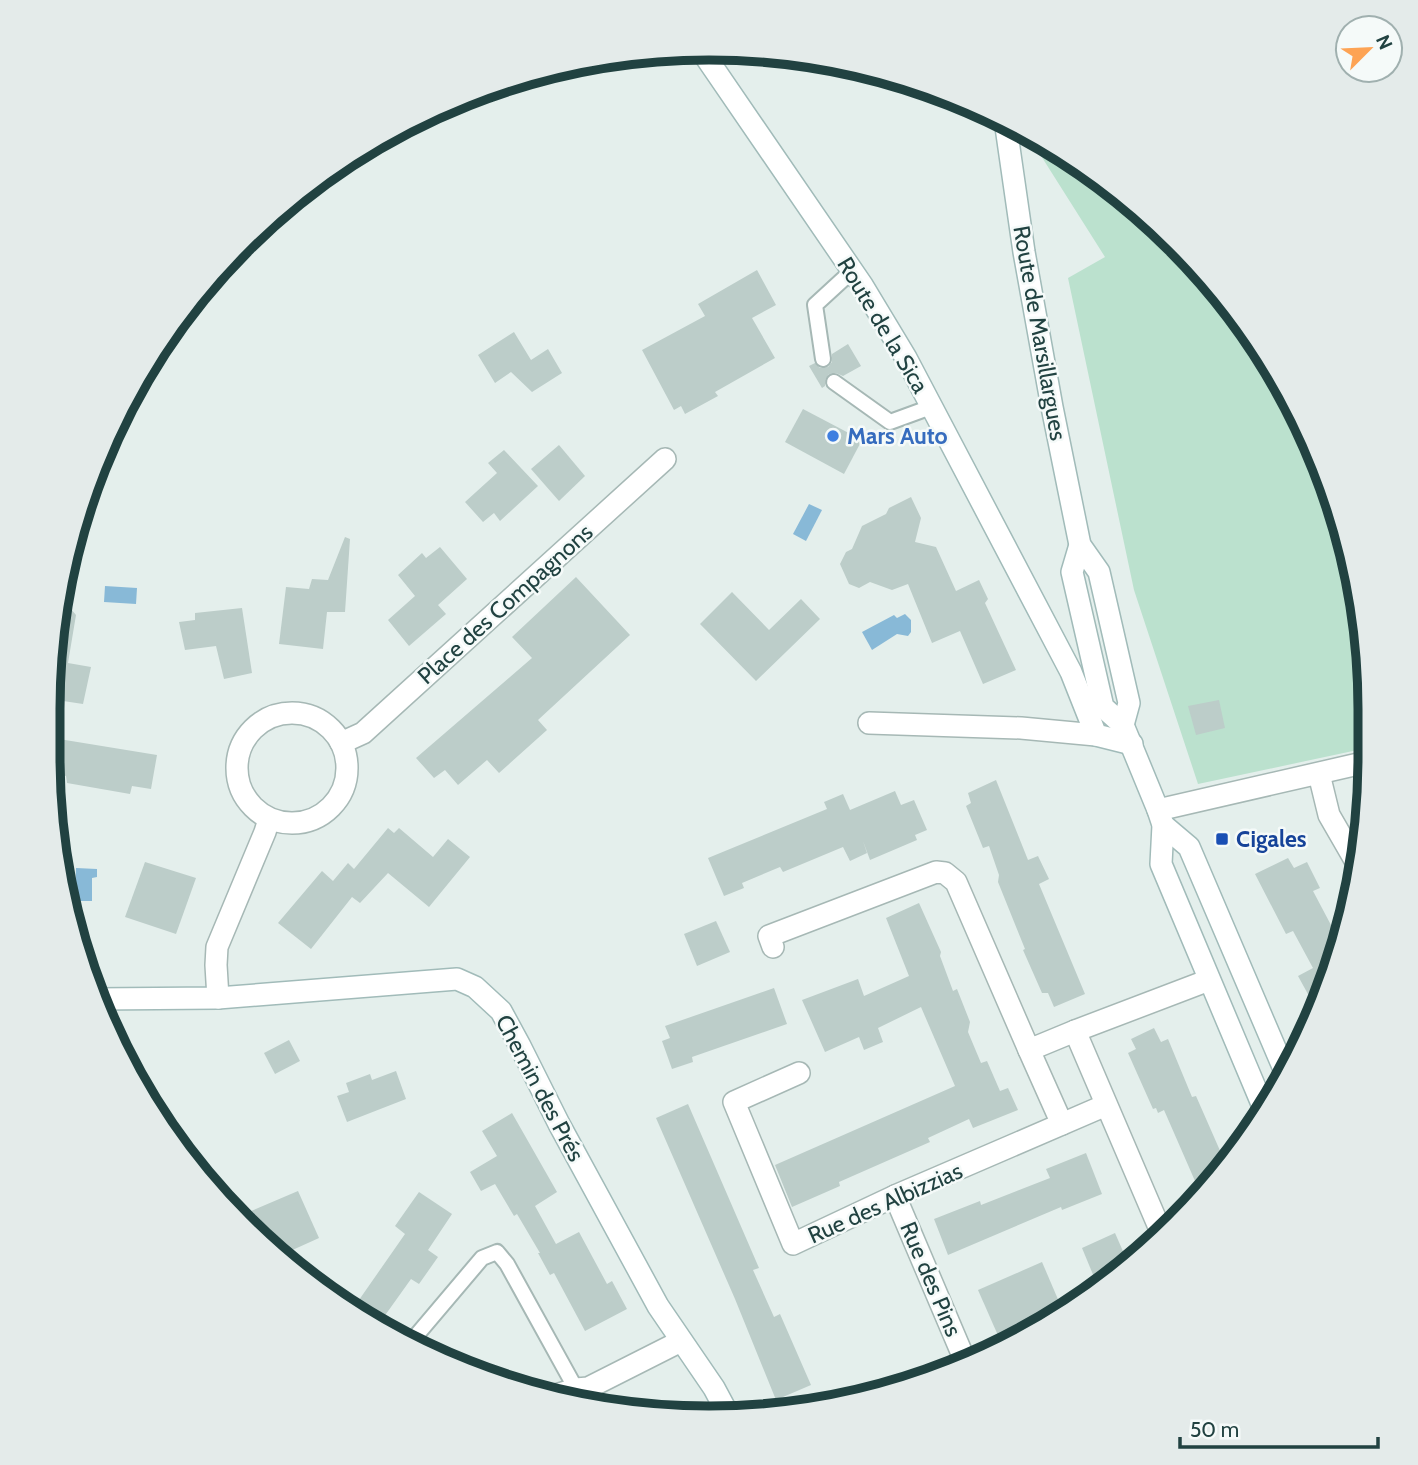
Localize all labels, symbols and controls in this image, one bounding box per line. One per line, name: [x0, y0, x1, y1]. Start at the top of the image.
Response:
north arrow: [1334, 14, 1404, 84]
text: N: [1371, 31, 1397, 53]
street label: Route de Marsillargues: [1007, 223, 1073, 443]
street label: Route de la Sica: [831, 252, 935, 398]
place label: Mars Auto: [847, 422, 948, 450]
marker: Mars Auto: [825, 428, 841, 444]
street label: Place des Compagnons: [412, 518, 598, 690]
place label: Cigales: [1236, 825, 1307, 853]
marker: Cigales: [1214, 831, 1230, 847]
street label: Chemin des Prés: [490, 1010, 590, 1166]
street label: Rue des Albizzias: [803, 1156, 967, 1250]
street label: Rue des Pins: [894, 1217, 968, 1341]
scale bar: [1180, 1406, 1378, 1450]
text: 50 m: [1190, 1417, 1239, 1442]

